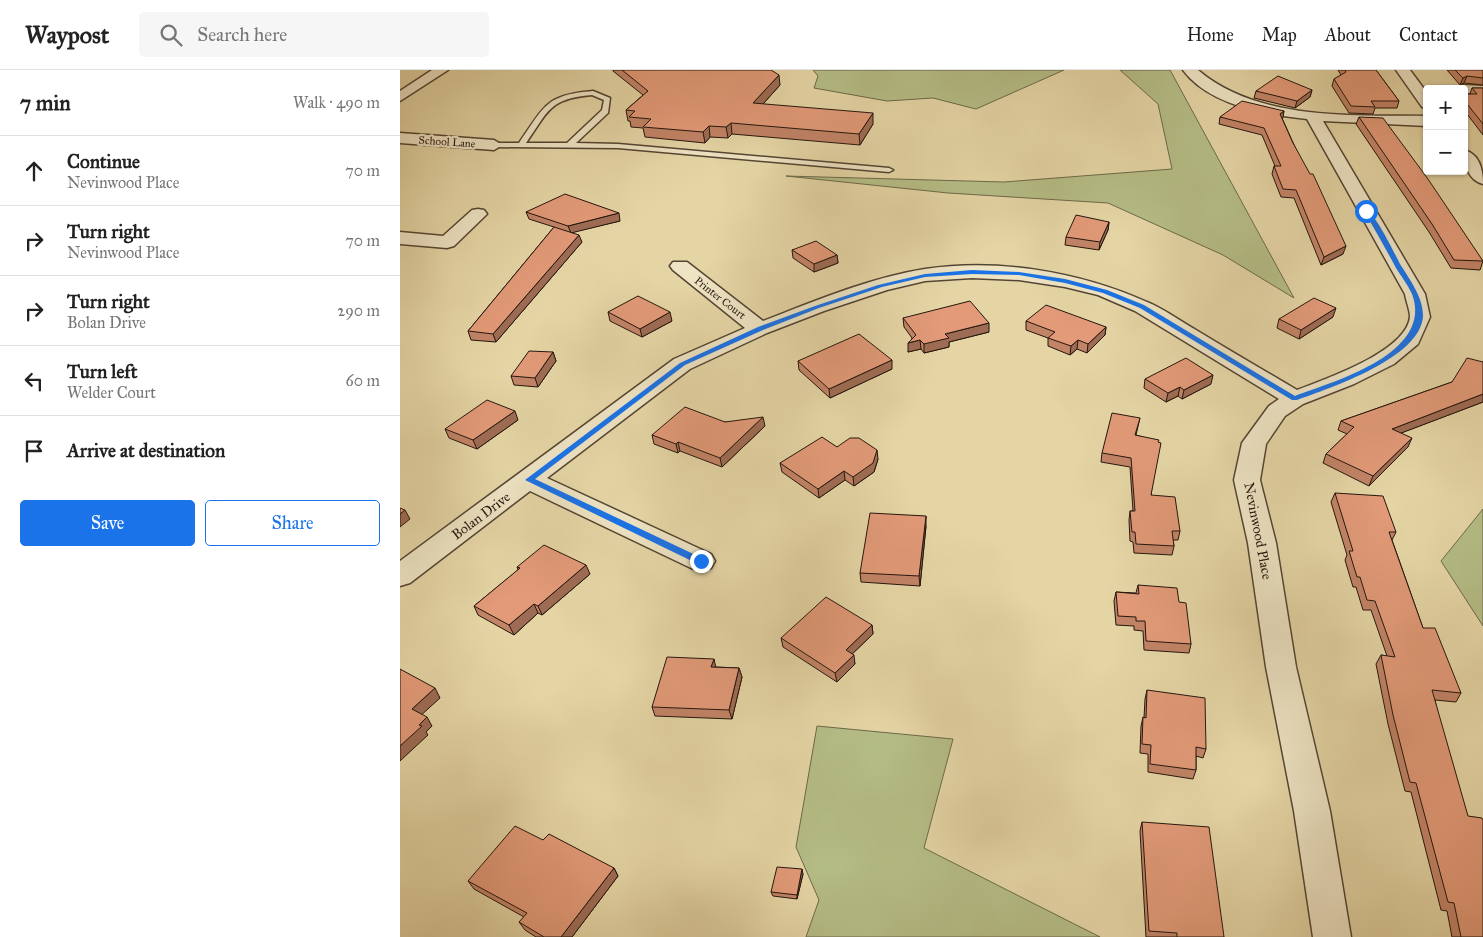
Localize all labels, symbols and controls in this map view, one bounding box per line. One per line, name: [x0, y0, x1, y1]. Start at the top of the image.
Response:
search box: [139, 12, 489, 57]
text: Waypost: [25, 20, 109, 50]
icon: search: [157, 21, 185, 49]
text: Search here: [197, 23, 287, 46]
text: Home: [1187, 24, 1234, 46]
text: Map: [1262, 24, 1297, 46]
text: About: [1325, 24, 1371, 46]
text: Contact: [1399, 24, 1458, 46]
map controls: [1423, 85, 1468, 175]
button: +: [1423, 85, 1468, 130]
text: 7 min: [20, 90, 71, 116]
text: Walk · 490 m: [293, 93, 380, 112]
button: −: [1423, 130, 1468, 175]
street label: School Lane: [418, 134, 476, 150]
text: Continue: [67, 150, 140, 173]
icon: ahead: [20, 157, 48, 185]
text: 70 m: [345, 161, 380, 180]
text: Nevinwood Place: [67, 173, 179, 192]
route start: [1355, 200, 1378, 223]
text: Turn right: [67, 220, 150, 243]
icon: right: [20, 227, 48, 255]
text: 70 m: [345, 231, 380, 250]
text: Nevinwood Place: [67, 243, 179, 262]
street label: Printer Court: [692, 274, 748, 322]
text: Turn right: [67, 290, 150, 313]
icon: right: [20, 297, 48, 325]
text: 290 m: [337, 301, 380, 320]
text: Bolan Drive: [67, 313, 146, 332]
text: Turn left: [67, 360, 137, 383]
icon: left: [20, 367, 48, 395]
text: 60 m: [346, 371, 380, 390]
text: Welder Court: [67, 383, 156, 402]
icon: arrive: [20, 437, 48, 465]
text: Arrive at destination: [67, 439, 225, 462]
street label: Nevinwood Place: [1240, 481, 1276, 581]
street label: Bolan Drive: [448, 488, 514, 544]
button: Save: [20, 500, 195, 546]
button: Share: [205, 500, 380, 546]
route end: [690, 550, 713, 573]

